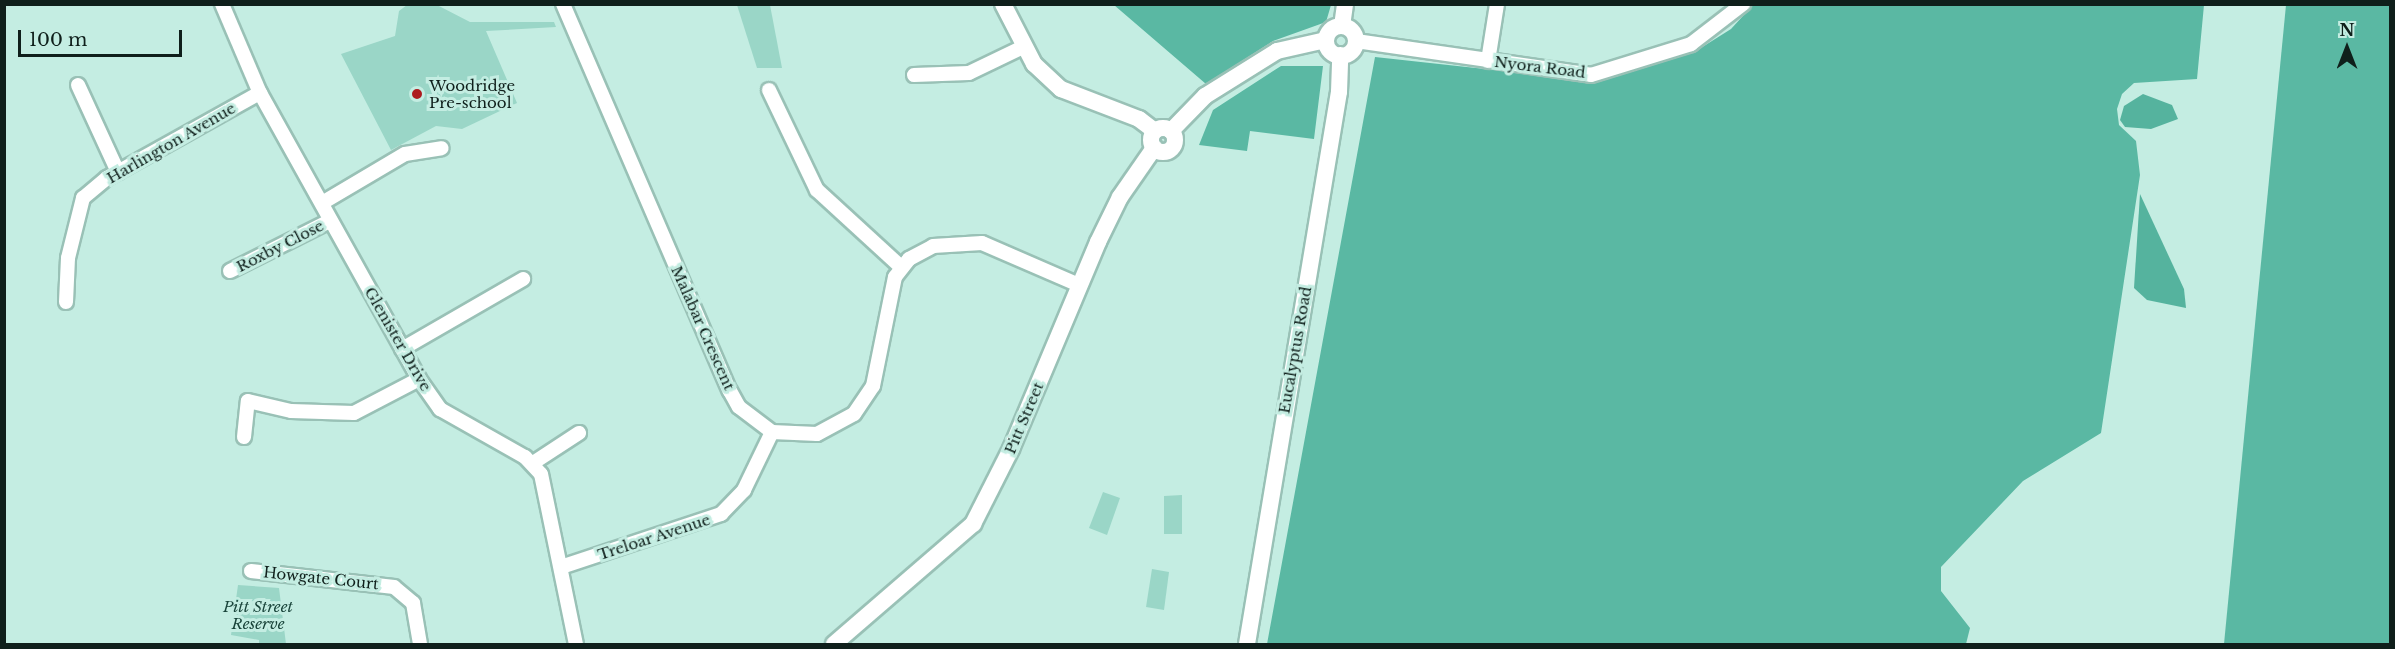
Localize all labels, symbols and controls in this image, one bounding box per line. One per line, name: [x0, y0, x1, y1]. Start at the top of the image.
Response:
scale bar: [21, 18, 184, 56]
north arrow: [2317, 18, 2377, 78]
text: N: [2339, 20, 2355, 40]
text: 100 m: [29, 29, 87, 51]
street label: Nyora Road: [1493, 52, 1587, 82]
place label: Woodridge Pre-school: [429, 76, 515, 111]
marker: Woodridge Pre-school: [410, 87, 424, 101]
street label: Harlington Avenue: [103, 99, 239, 187]
street label: Roxby Close: [233, 216, 327, 276]
street label: Malabar Crescent: [667, 263, 739, 393]
street label: Glenister Drive: [361, 284, 435, 394]
street label: Eucalyptus Road: [1275, 285, 1315, 415]
street label: Pitt Street: [1001, 379, 1047, 457]
street label: Treloar Avenue: [595, 510, 713, 564]
street label: Howgate Court: [262, 563, 380, 593]
park label: Pitt Street Reserve: [223, 597, 293, 632]

